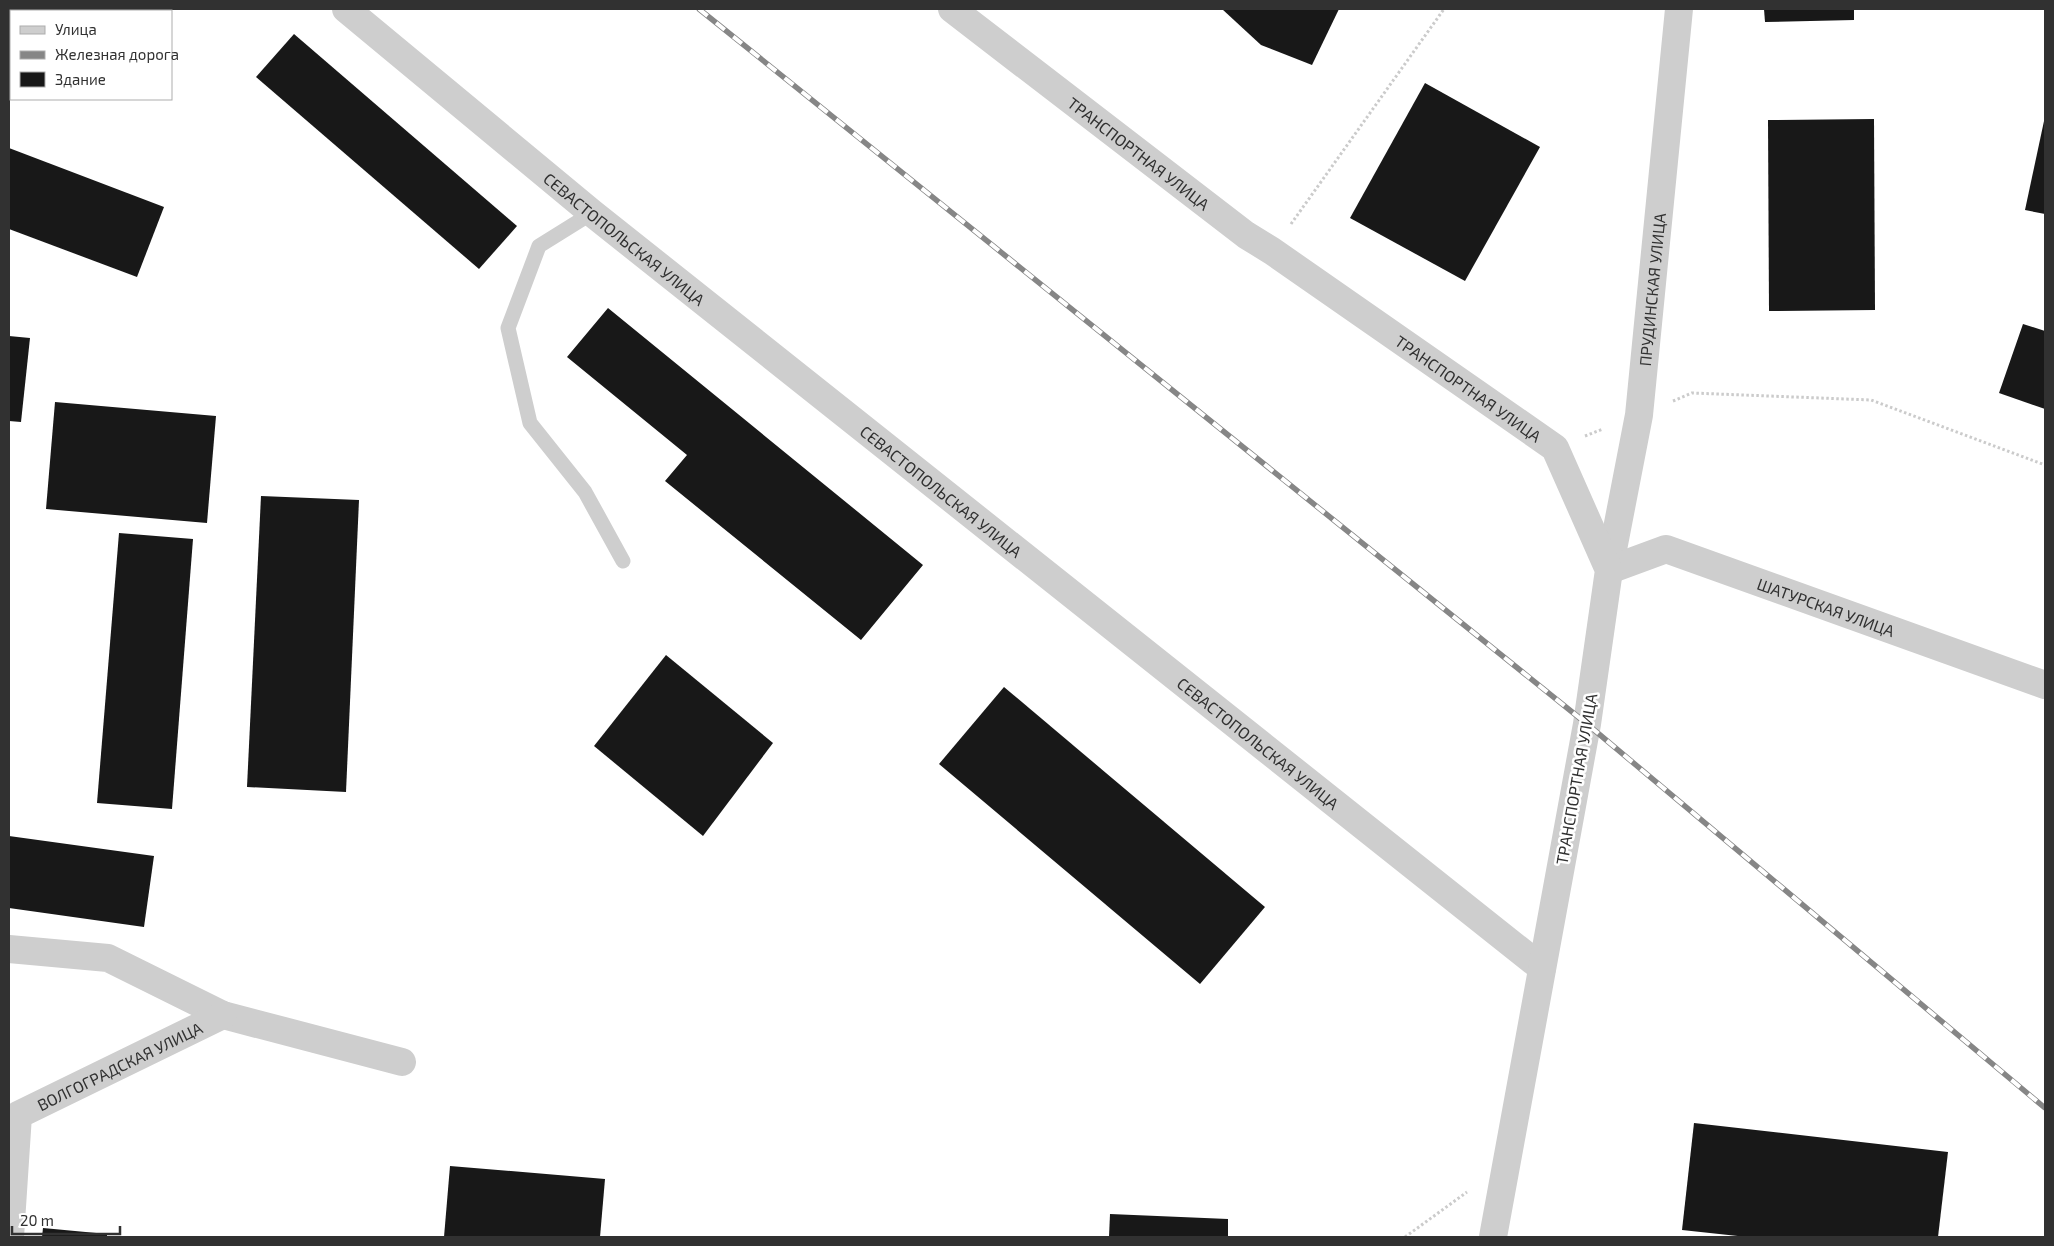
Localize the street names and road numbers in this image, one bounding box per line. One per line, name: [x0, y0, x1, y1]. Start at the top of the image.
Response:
street label: ТРАНСПОРТНАЯ УЛИЦА: [1065, 92, 1214, 213]
street label: СЕВАСТОПОЛЬСКАЯ УЛИЦА: [540, 168, 709, 309]
street label: ПРУДИНСКАЯ УЛИЦА: [1634, 212, 1668, 367]
street label: ТРАНСПОРТНАЯ УЛИЦА: [1392, 331, 1545, 445]
street label: СЕВАСТОПОЛЬСКАЯ УЛИЦА: [857, 421, 1026, 561]
street label: ШАТУРСКАЯ УЛИЦА: [1755, 573, 1898, 640]
street label: СЕВАСТОПОЛЬСКАЯ УЛИЦА: [1174, 673, 1343, 813]
street label: ТРАНСПОРТНАЯ УЛИЦА: [1552, 692, 1600, 866]
street label: ВОЛГОГРАДСКАЯ УЛИЦА: [34, 1017, 205, 1114]

